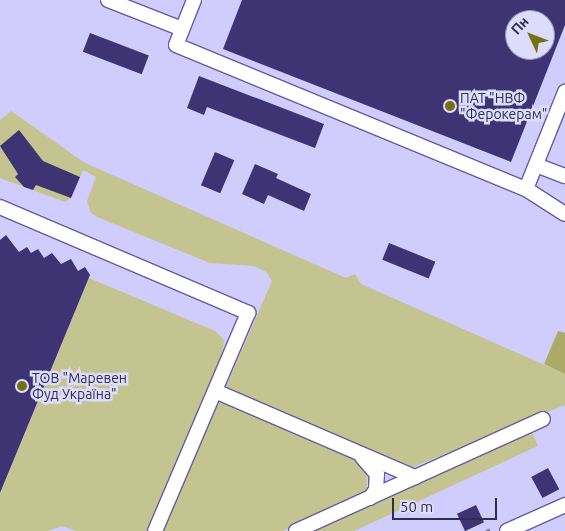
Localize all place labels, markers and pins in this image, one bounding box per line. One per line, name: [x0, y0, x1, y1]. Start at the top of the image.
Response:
place label: ПАТ "НВФ "Ферокерам": [460, 90, 547, 122]
marker: ПАТ "НВФ "Ферокерам": [444, 100, 456, 112]
place label: ТОВ "Маревен Фуд Україна": [32, 370, 127, 402]
marker: ТОВ "Маревен Фуд Україна": [16, 380, 28, 392]

